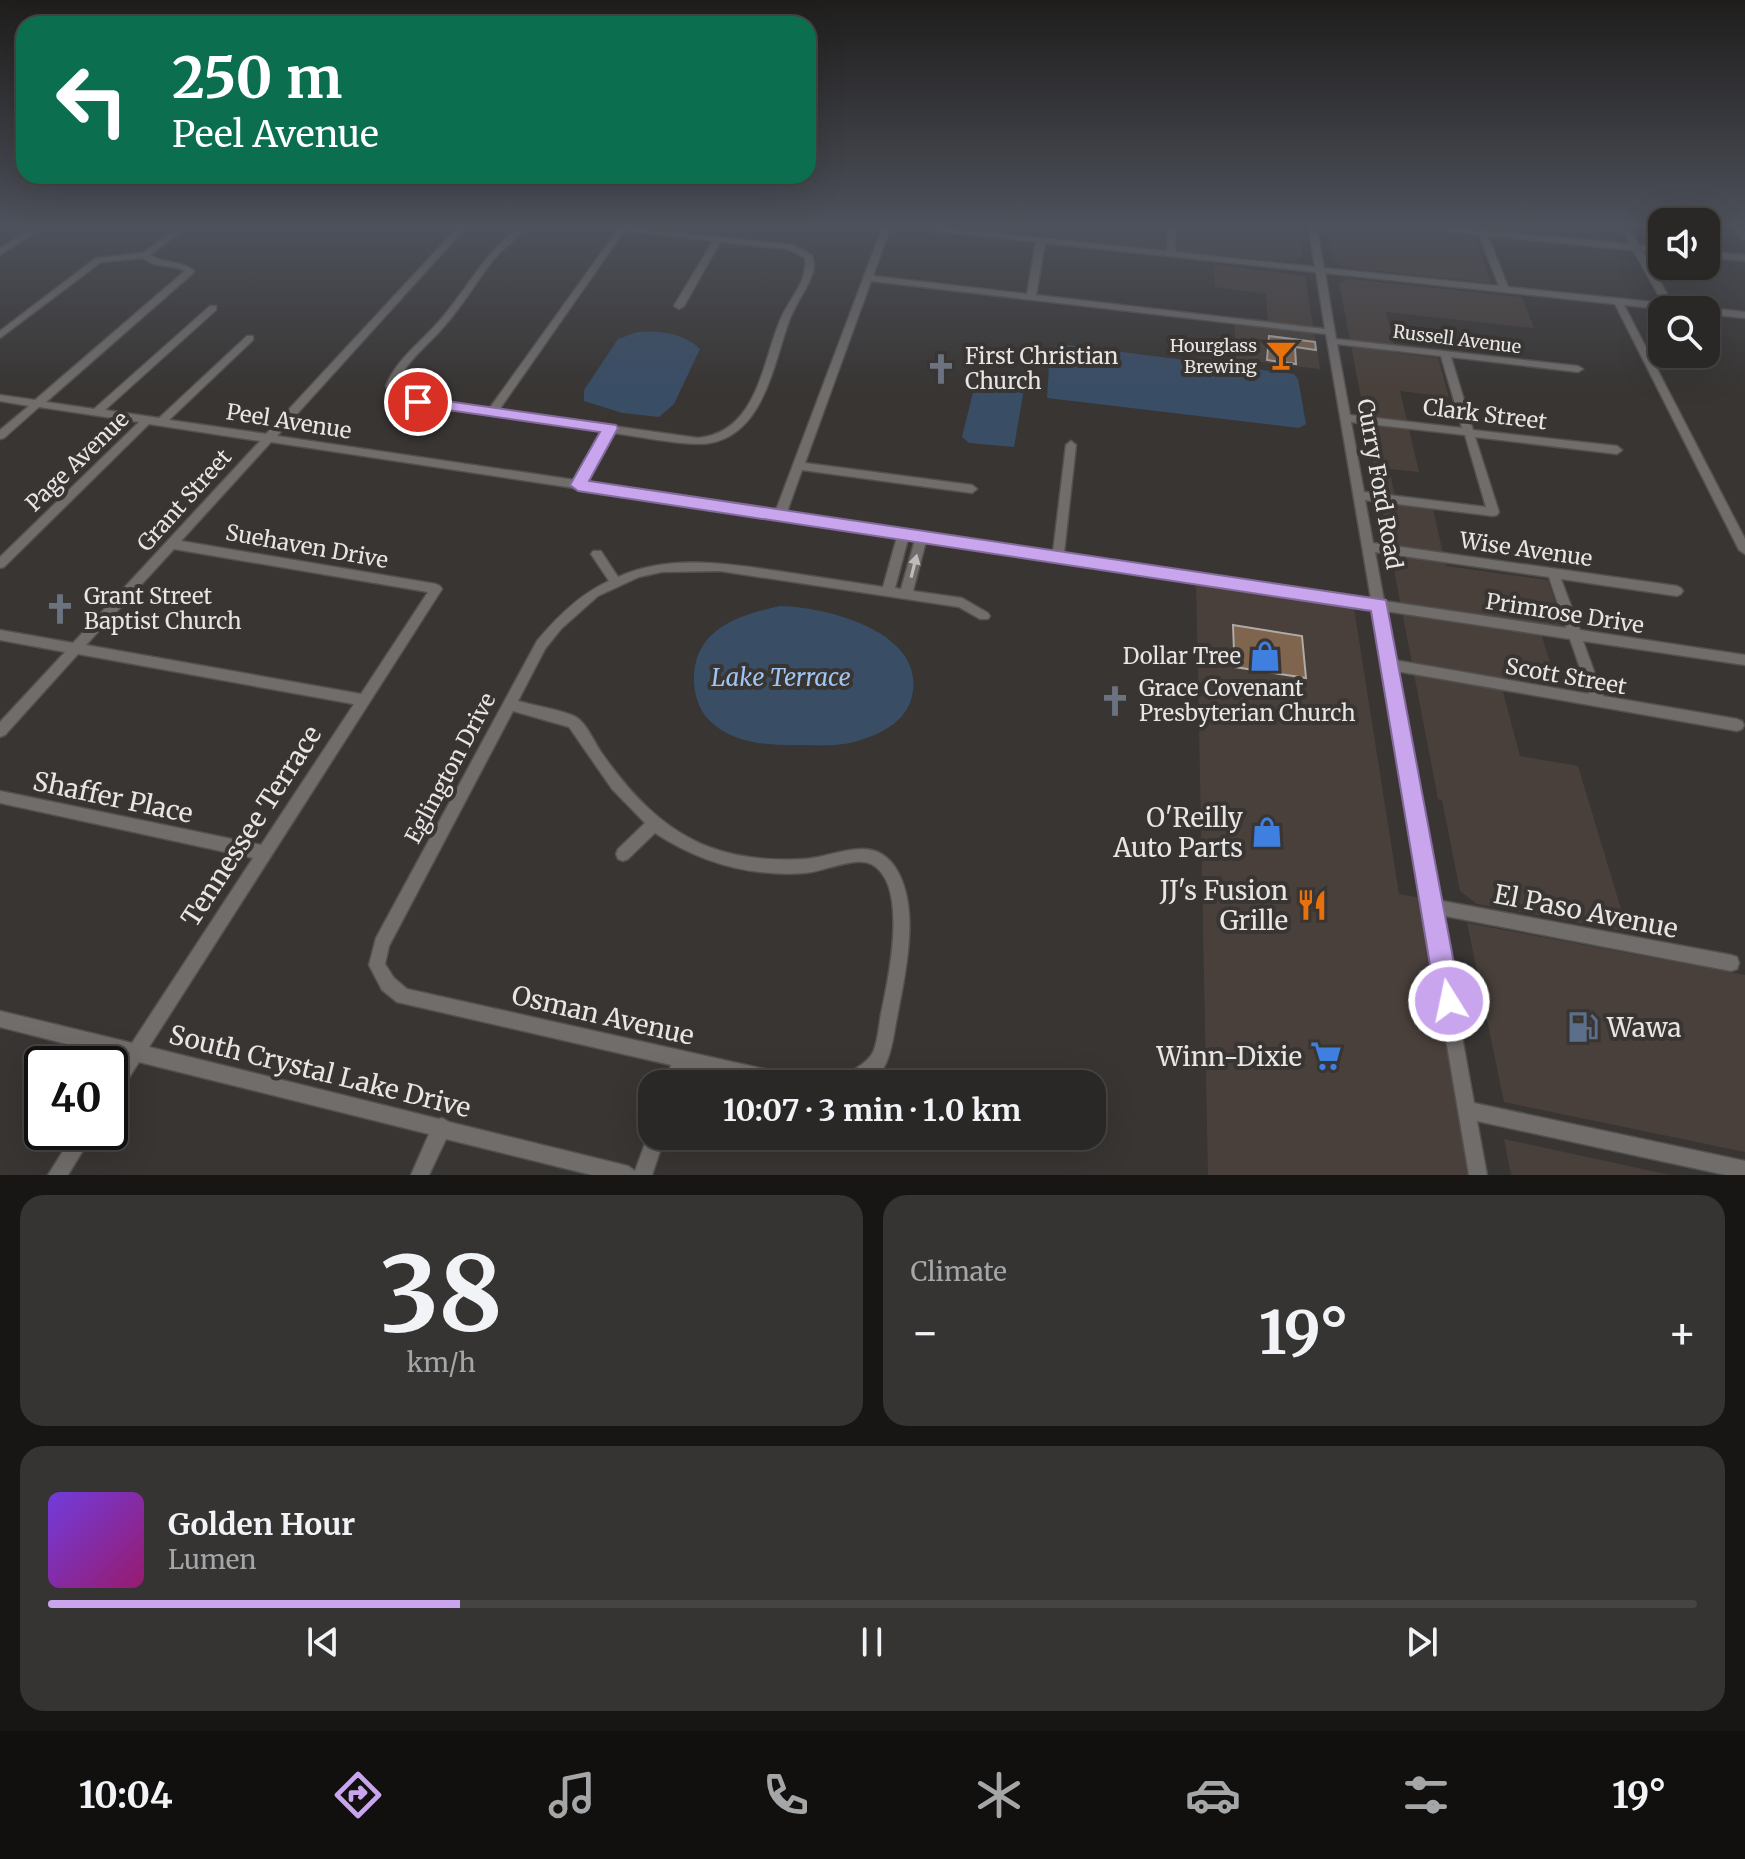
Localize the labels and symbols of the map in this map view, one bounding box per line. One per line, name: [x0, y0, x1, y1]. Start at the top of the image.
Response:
street label: Russell Avenue: [1392, 320, 1522, 358]
place label: Hourglass Brewing: [1170, 334, 1257, 378]
bar icon: Hourglass Brewing: [1264, 338, 1298, 372]
place label: First Christian Church: [965, 342, 1119, 395]
church icon: First Christian Church: [924, 352, 958, 386]
pin: [384, 368, 452, 436]
street label: Clark Street: [1422, 393, 1549, 436]
street label: Peel Avenue: [224, 397, 354, 445]
street label: Curry Ford Road: [1351, 397, 1409, 571]
street label: Page Avenue: [20, 405, 134, 517]
street label: Grant Street: [131, 443, 237, 557]
street label: Suehaven Drive: [224, 518, 390, 574]
street label: Wise Avenue: [1457, 526, 1594, 572]
one-way arrow: [908, 553, 920, 578]
place label: Grant Street Baptist Church: [84, 582, 242, 635]
street label: Primrose Drive: [1484, 587, 1646, 639]
church icon: Grant Street Baptist Church: [43, 592, 77, 626]
shop icon: Dollar Tree: [1248, 639, 1282, 673]
place label: Dollar Tree: [1123, 642, 1241, 670]
street label: Scott Street: [1503, 652, 1629, 700]
water label: Lake Terrace: [711, 662, 851, 693]
place label: Grace Covenant Presbyterian Church: [1139, 674, 1356, 727]
church icon: Grace Covenant Presbyterian Church: [1098, 684, 1132, 718]
street label: Eglington Drive: [399, 688, 501, 848]
street label: Tennessee Terrace: [174, 719, 328, 933]
street label: Shaffer Place: [30, 764, 196, 830]
place label: O'Reilly Auto Parts: [1112, 801, 1244, 864]
shop icon: O'Reilly Auto Parts: [1250, 815, 1284, 849]
place label: JJ's Fusion Grille: [1159, 874, 1288, 937]
street label: El Paso Avenue: [1491, 877, 1681, 945]
restaurant icon: JJ's Fusion Grille: [1295, 888, 1329, 922]
position arrow: [1407, 959, 1491, 1043]
street label: Osman Avenue: [509, 978, 697, 1052]
fuel station icon: Wawa: [1566, 1010, 1600, 1044]
place label: Wawa: [1606, 1011, 1682, 1044]
street label: South Crystal Lake Drive: [166, 1018, 474, 1124]
supermarket icon: Winn-Dixie: [1309, 1039, 1343, 1073]
place label: Winn-Dixie: [1155, 1040, 1302, 1073]
speed limit sign: 40: [24, 1046, 128, 1150]

